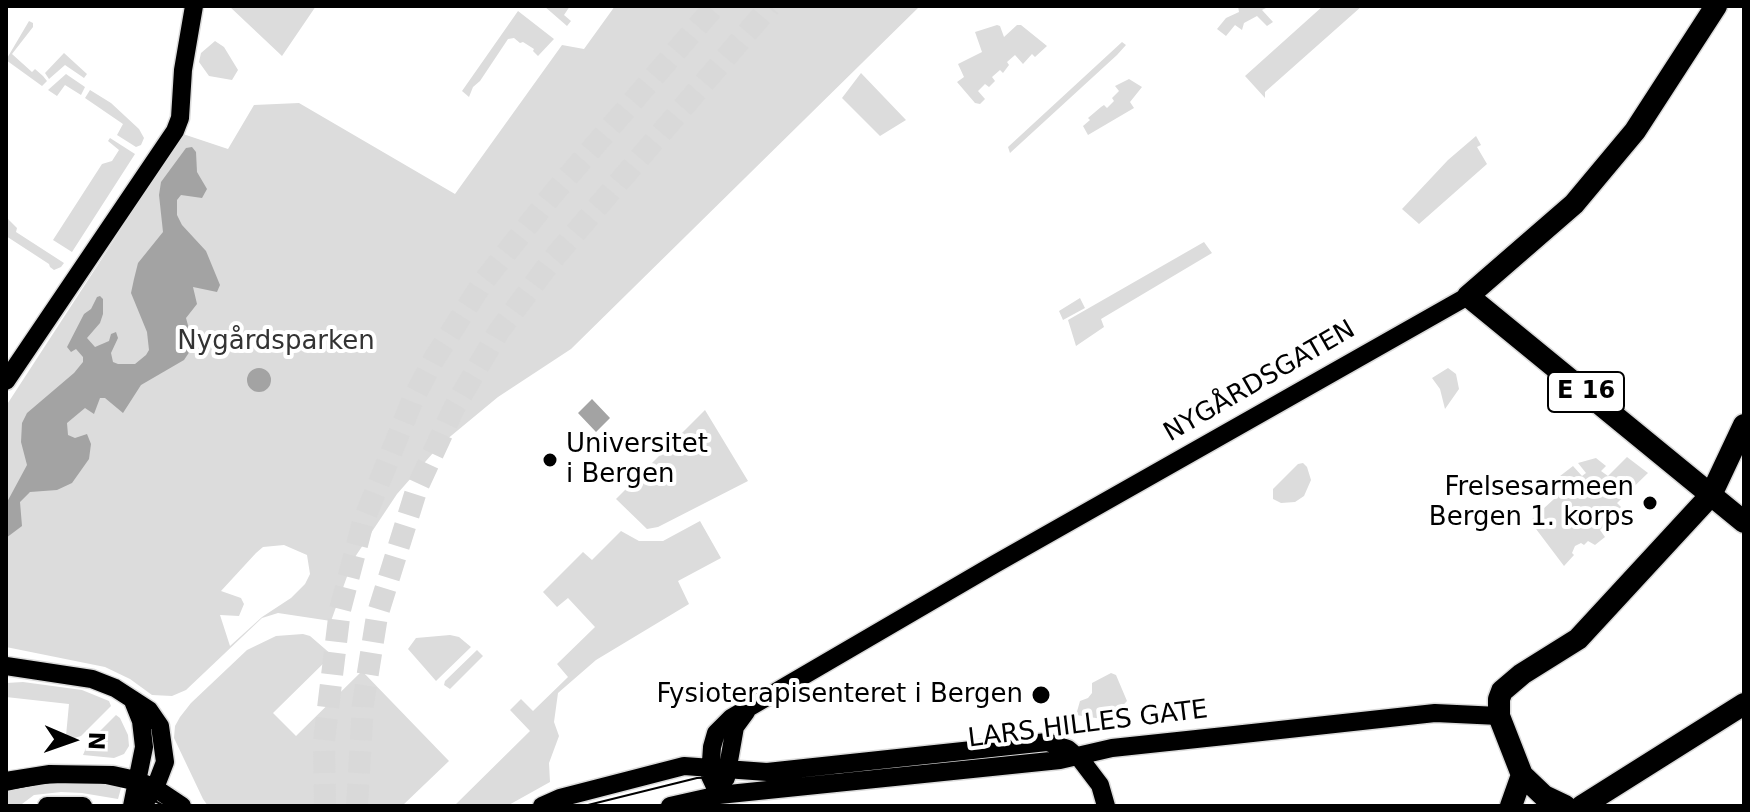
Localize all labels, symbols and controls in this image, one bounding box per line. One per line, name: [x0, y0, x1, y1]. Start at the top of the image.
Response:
street label: NYGÅRDSGATEN: [1159, 315, 1361, 449]
park label: Nygårdsparken: [177, 326, 375, 358]
road number: E 16: [1548, 372, 1624, 412]
place label: Universitet i Bergen: [566, 429, 708, 490]
marker: Universitet i Bergen: [541, 451, 559, 469]
place label: Frelsesarmeen Bergen 1. korps: [1429, 472, 1634, 534]
marker: Frelsesarmeen Bergen 1. korps: [1641, 494, 1659, 512]
place label: Fysioterapisenteret i Bergen: [657, 679, 1023, 711]
marker: Fysioterapisenteret i Bergen: [1030, 684, 1052, 706]
street label: LARS HILLES GATE: [966, 695, 1210, 755]
north arrow: [32, 700, 112, 780]
text: N: [84, 731, 109, 750]

